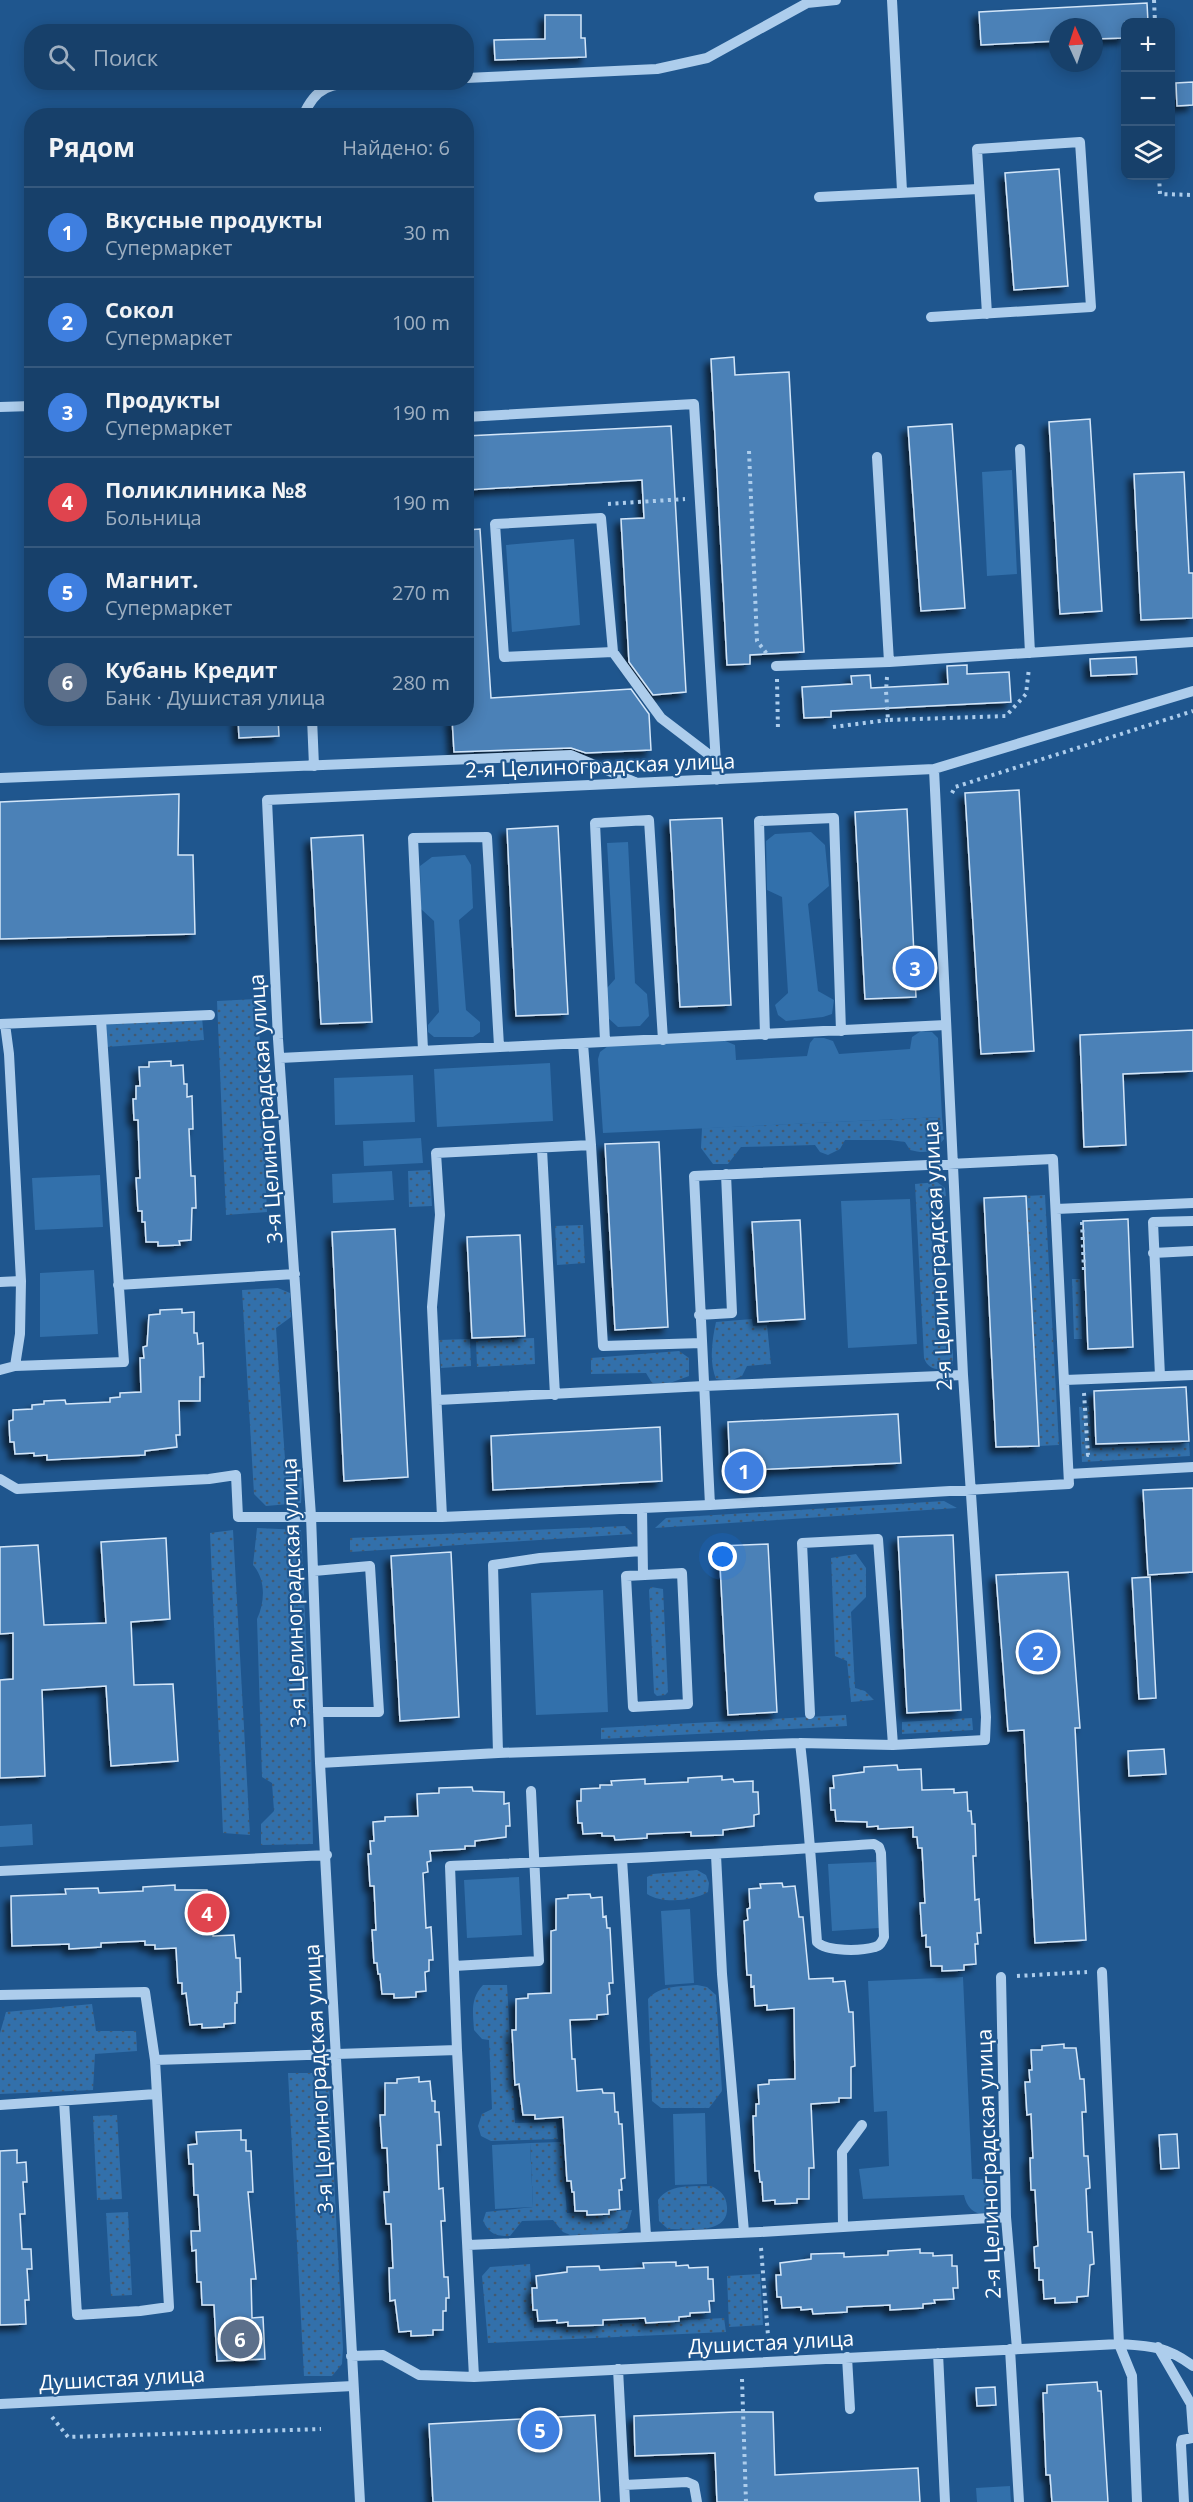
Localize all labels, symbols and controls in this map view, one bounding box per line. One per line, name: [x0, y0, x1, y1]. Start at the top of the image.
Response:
north arrow: [1049, 18, 1103, 72]
map controls: [1121, 18, 1175, 180]
button: +: [1121, 18, 1175, 72]
search box: [24, 24, 474, 90]
icon: search: [45, 41, 78, 74]
text: Поиск: [93, 42, 158, 72]
button: −: [1121, 72, 1175, 126]
button: layers: [1121, 126, 1175, 180]
text: Рядом: [48, 129, 135, 165]
text: Найдено: 6: [342, 134, 450, 161]
text: Вкусные продукты: [105, 204, 323, 234]
text: 1: [62, 219, 73, 246]
text: 30 m: [403, 219, 450, 246]
text: Супермаркет: [105, 234, 232, 261]
text: Сокол: [105, 294, 174, 324]
text: 2: [62, 309, 73, 336]
text: 100 m: [392, 309, 450, 336]
text: Супермаркет: [105, 324, 232, 351]
text: Продукты: [105, 384, 221, 414]
text: 3: [62, 399, 73, 426]
text: 190 m: [392, 399, 450, 426]
text: Супермаркет: [105, 414, 232, 441]
text: Поликлиника №8: [105, 474, 307, 504]
text: 4: [62, 489, 73, 516]
text: 190 m: [392, 489, 450, 516]
text: Больница: [105, 504, 202, 531]
text: Магнит.: [105, 564, 198, 594]
text: 5: [62, 579, 73, 606]
text: 270 m: [392, 579, 450, 606]
text: Супермаркет: [105, 594, 232, 621]
text: Кубань Кредит: [105, 654, 277, 684]
text: 6: [62, 669, 73, 696]
text: 280 m: [392, 669, 450, 696]
text: Банк · Душистая улица: [105, 684, 325, 711]
street label: 2-я Целиноградская улица: [464, 746, 736, 784]
pin: 3: [896, 946, 934, 990]
street label: 3-я Целиноградская улица: [242, 973, 288, 1245]
street label: 2-я Целиноградская улица: [916, 1120, 958, 1392]
pin: 1: [724, 1448, 764, 1494]
street label: 3-я Целиноградская улица: [274, 1457, 312, 1729]
your location: [708, 1542, 737, 1571]
pin: 2: [1018, 1630, 1058, 1674]
pin: 4: [188, 1890, 226, 1936]
street label: 3-я Целиноградская улица: [297, 1943, 339, 2215]
street label: 2-я Целиноградская улица: [969, 2028, 1007, 2300]
pin: 6: [220, 2316, 260, 2362]
street label: Душистая улица: [687, 2324, 855, 2360]
street label: Душистая улица: [38, 2360, 206, 2396]
pin: 5: [520, 2408, 560, 2452]

